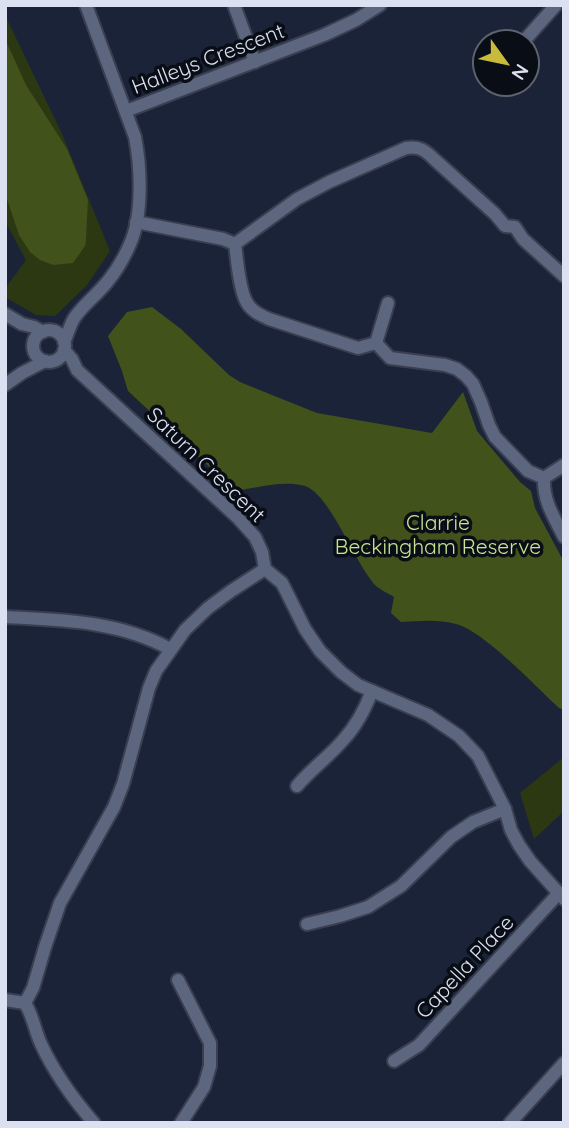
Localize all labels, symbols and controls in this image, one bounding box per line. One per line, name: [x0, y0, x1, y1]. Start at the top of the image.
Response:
street label: Halleys Crescent: [128, 17, 288, 99]
north arrow: [471, 28, 541, 98]
text: N: [506, 60, 534, 85]
street label: Saturn Crescent: [142, 401, 271, 527]
park label: Clarrie Beckingham Reserve: [335, 509, 541, 559]
street label: Capella Place: [410, 909, 519, 1023]

